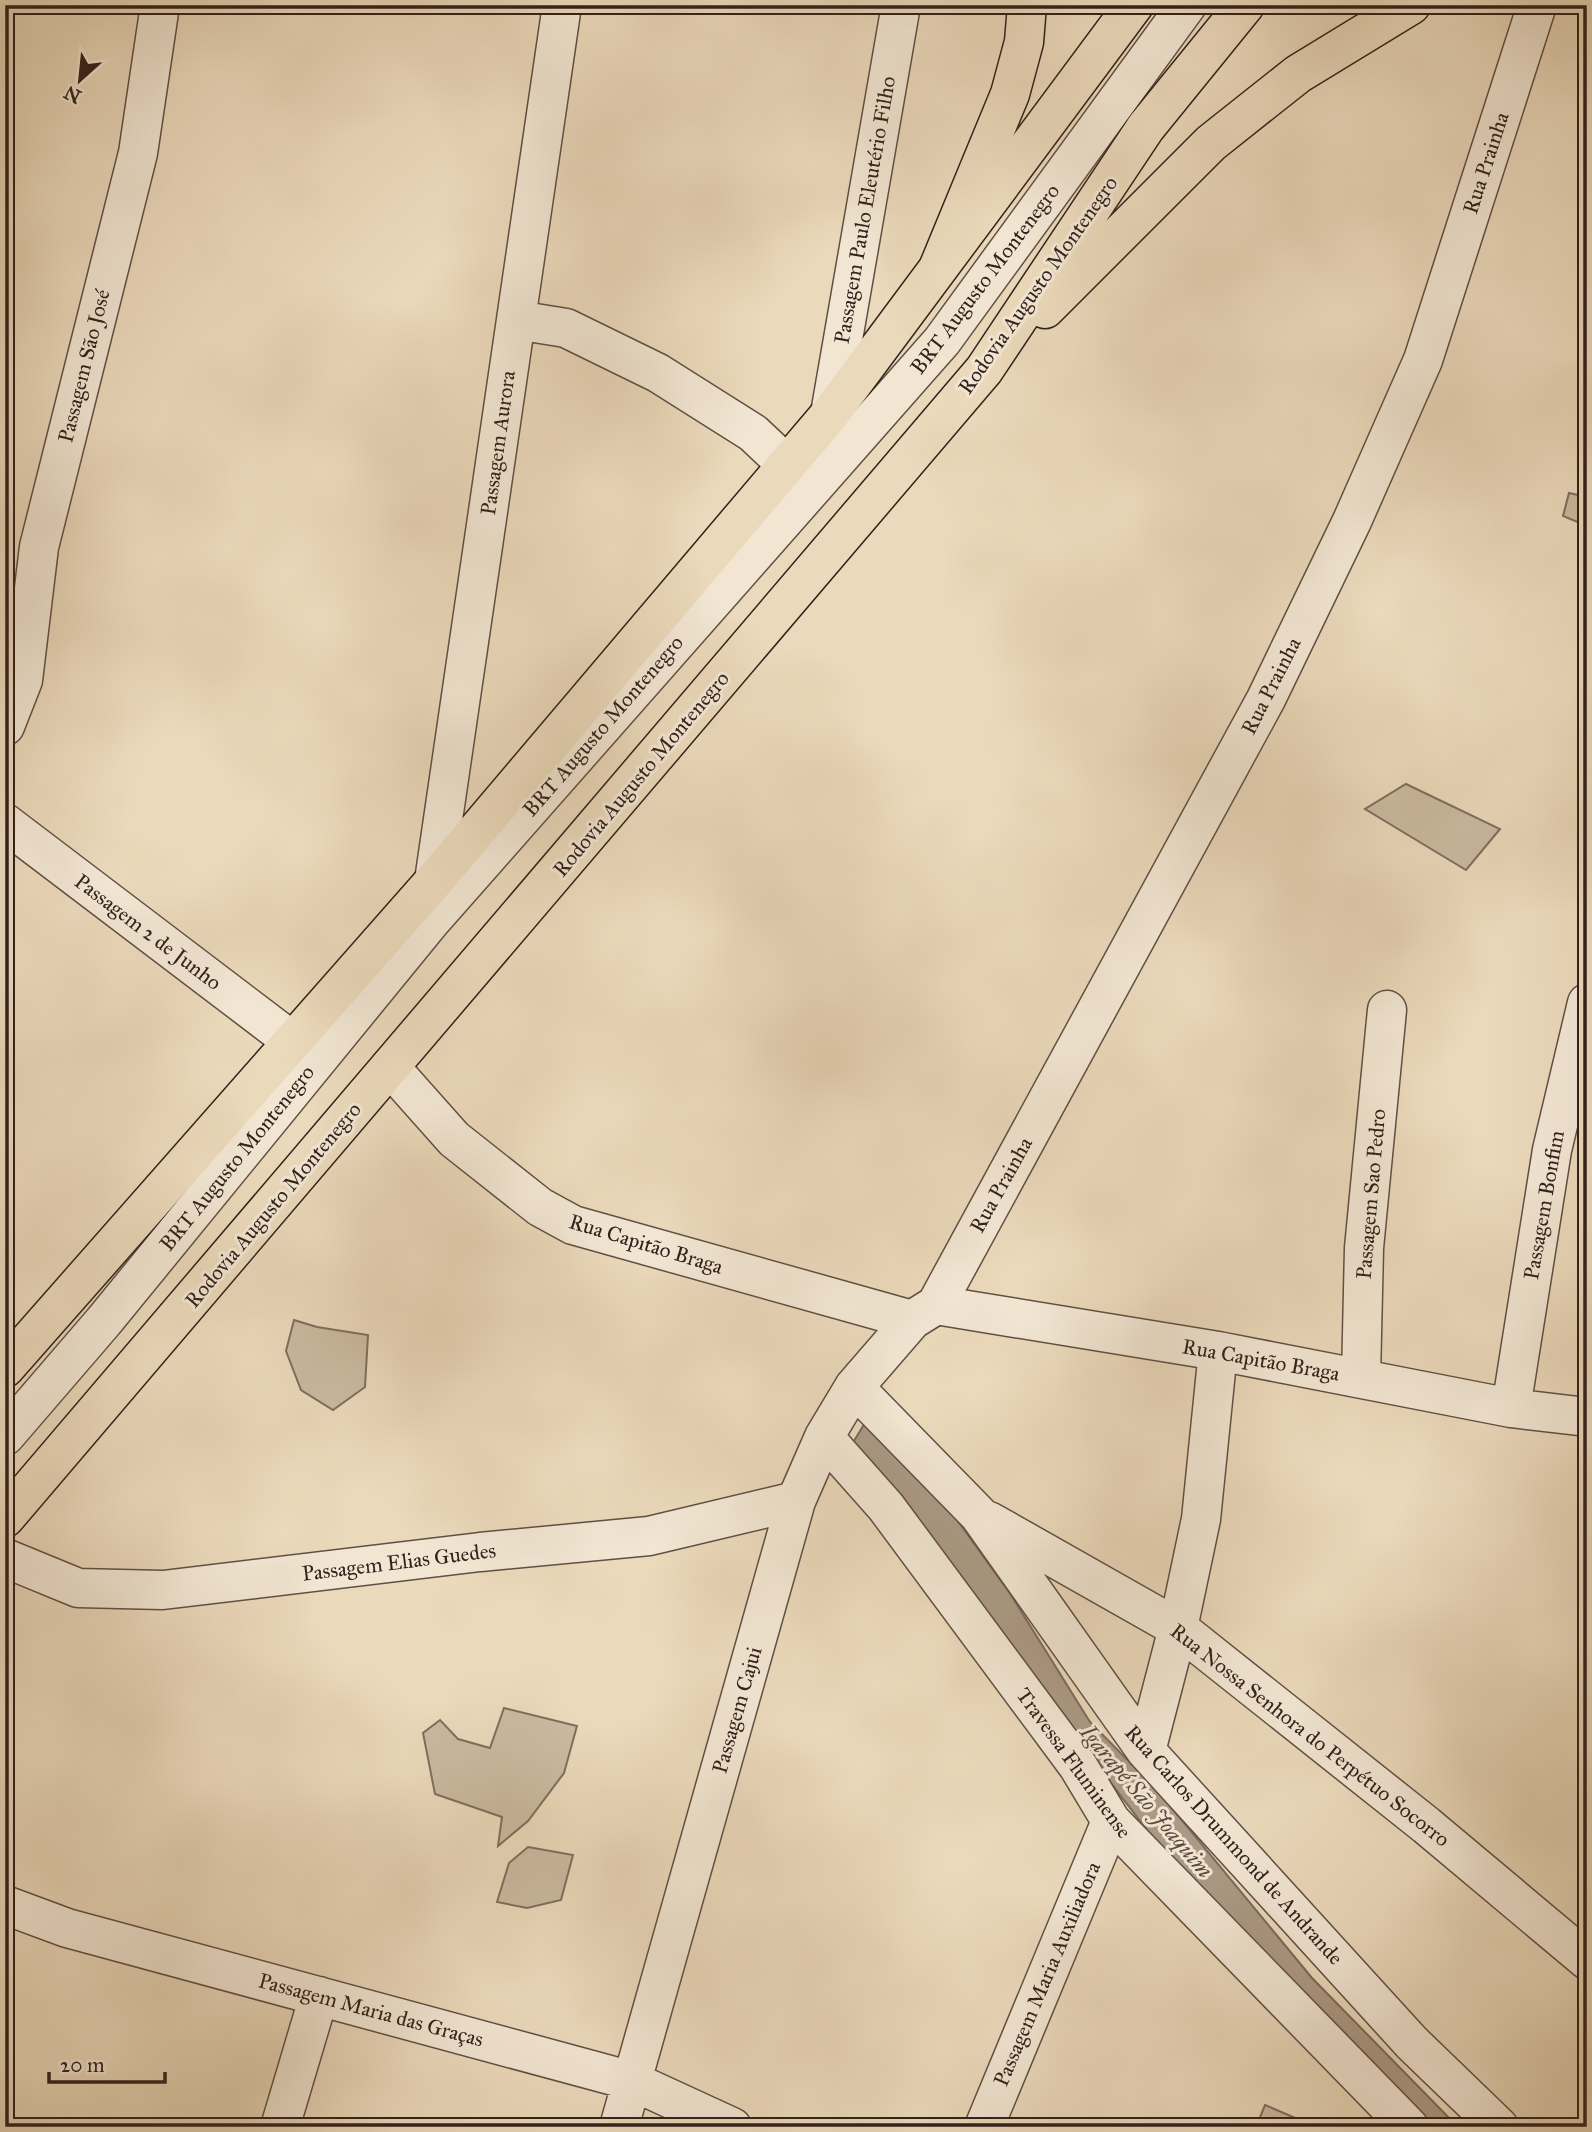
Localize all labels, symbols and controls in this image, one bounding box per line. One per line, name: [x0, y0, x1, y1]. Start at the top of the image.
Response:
north arrow: [46, 46, 116, 116]
street label: Passagem Paulo Eleutério Filho: [829, 74, 901, 346]
text: N: [60, 81, 85, 109]
street label: Rua Prainha: [1457, 109, 1515, 217]
street label: Rodovia Augusto Montenegro: [953, 171, 1123, 399]
street label: BRT Augusto Montenegro: [905, 178, 1065, 379]
street label: Passagem São José: [52, 287, 116, 445]
street label: Passagem Aurora: [475, 369, 521, 517]
street label: BRT Augusto Montenegro: [517, 630, 689, 822]
street label: Rua Prainha: [1235, 633, 1307, 739]
street label: Rodovia Augusto Montenegro: [547, 666, 735, 882]
street label: Passagem 2 de Junho: [69, 868, 227, 996]
street label: BRT Augusto Montenegro: [154, 1060, 320, 1256]
street label: Rodovia Augusto Montenegro: [179, 1097, 367, 1313]
street label: Passagem Sao Pedro: [1351, 1107, 1391, 1280]
street label: Passagem Bonfim: [1518, 1128, 1570, 1282]
street label: Rua Prainha: [964, 1132, 1038, 1237]
street label: Rua Capitão Braga: [566, 1208, 726, 1280]
street label: Rua Capitão Braga: [1180, 1333, 1342, 1387]
street label: Passagem Elias Guedes: [301, 1537, 497, 1587]
street label: Rua Nossa Senhora do Perpétuo Socorro: [1165, 1618, 1455, 1852]
street label: Passagem Cajui: [706, 1643, 768, 1776]
street label: Travessa Fluminense: [1011, 1683, 1137, 1843]
water label: Igarapé São Joaquim: [1073, 1718, 1220, 1884]
street label: Rua Carlos Drummond de Andrande: [1119, 1720, 1349, 1971]
street label: Passagem Maria Auxiliadora: [988, 1858, 1106, 2090]
street label: Passagem Maria das Graças: [256, 1967, 486, 2053]
scale bar: [49, 2041, 164, 2085]
text: 20 m: [60, 2052, 105, 2078]

